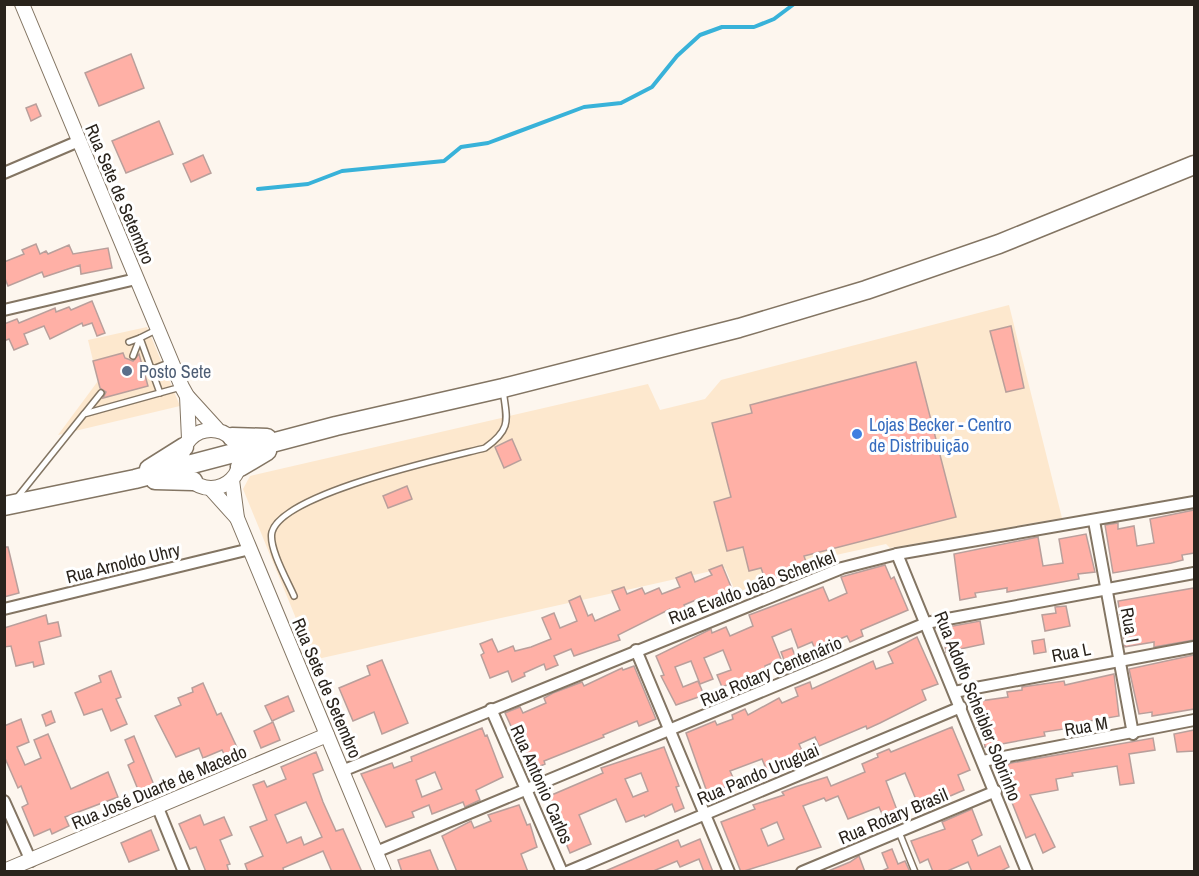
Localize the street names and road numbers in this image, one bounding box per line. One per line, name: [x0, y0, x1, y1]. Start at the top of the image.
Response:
street label: Rua Sete de Setembro: [79, 120, 161, 268]
street label: Rua Arnoldo Uhry: [63, 537, 183, 589]
street label: Rua Evaldo João Schenkel: [665, 544, 839, 630]
street label: Rua I: [1115, 605, 1145, 645]
street label: Rua Adolfo Scheibler Sobrinho: [928, 607, 1028, 805]
street label: Rua Sete de Setembro: [286, 614, 368, 762]
street label: Rua Rotary Centenário: [696, 630, 846, 712]
street label: Rua L: [1049, 636, 1093, 668]
street label: Rua M: [1062, 710, 1110, 742]
street label: Rua Antonio Carlos: [505, 720, 579, 848]
street label: Rua Pando Uruguai: [693, 737, 823, 811]
street label: Rua José Duarte de Macedo: [68, 739, 250, 835]
street label: Rua Rotary Brasil: [835, 782, 951, 850]

